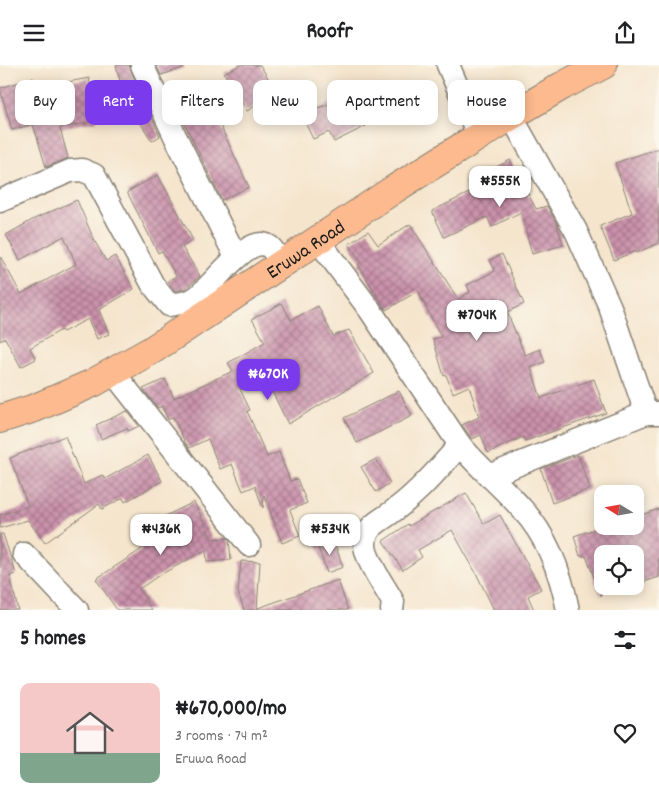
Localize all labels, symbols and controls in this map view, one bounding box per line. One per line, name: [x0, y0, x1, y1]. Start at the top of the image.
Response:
text: Roofr: [306, 17, 353, 48]
icon: menu: [20, 19, 48, 47]
icon: share: [611, 19, 639, 47]
chip: Buy: [15, 80, 75, 125]
chip: Rent: [85, 80, 152, 125]
chip: Filters: [162, 80, 243, 125]
chip: New: [253, 80, 317, 125]
chip: Apartment: [327, 80, 438, 125]
chip: House: [448, 80, 525, 125]
pin: ₦555K: [465, 165, 535, 208]
text: ₦555K: [480, 170, 520, 193]
street label: Eruwa Road: [262, 215, 352, 287]
pin: ₦704K: [442, 299, 512, 342]
text: ₦704K: [457, 304, 497, 327]
pin: ₦670K: [233, 359, 303, 401]
text: ₦670K: [248, 363, 288, 386]
north arrow: [594, 485, 644, 535]
map controls: [594, 485, 644, 595]
pin: ₦436K: [126, 513, 196, 556]
pin: ₦534K: [295, 513, 365, 556]
text: ₦436K: [141, 518, 181, 541]
text: ₦534K: [310, 518, 350, 541]
button: locate: [594, 545, 644, 595]
text: 5 homes: [20, 625, 86, 655]
icon: filters: [611, 626, 639, 654]
text: ₦670,000/mo: [175, 695, 287, 725]
icon: home: [60, 703, 120, 763]
icon: heart: [611, 719, 639, 747]
text: 3 rooms · 74 m²: [175, 725, 268, 748]
text: Eruwa Road: [175, 748, 247, 771]

